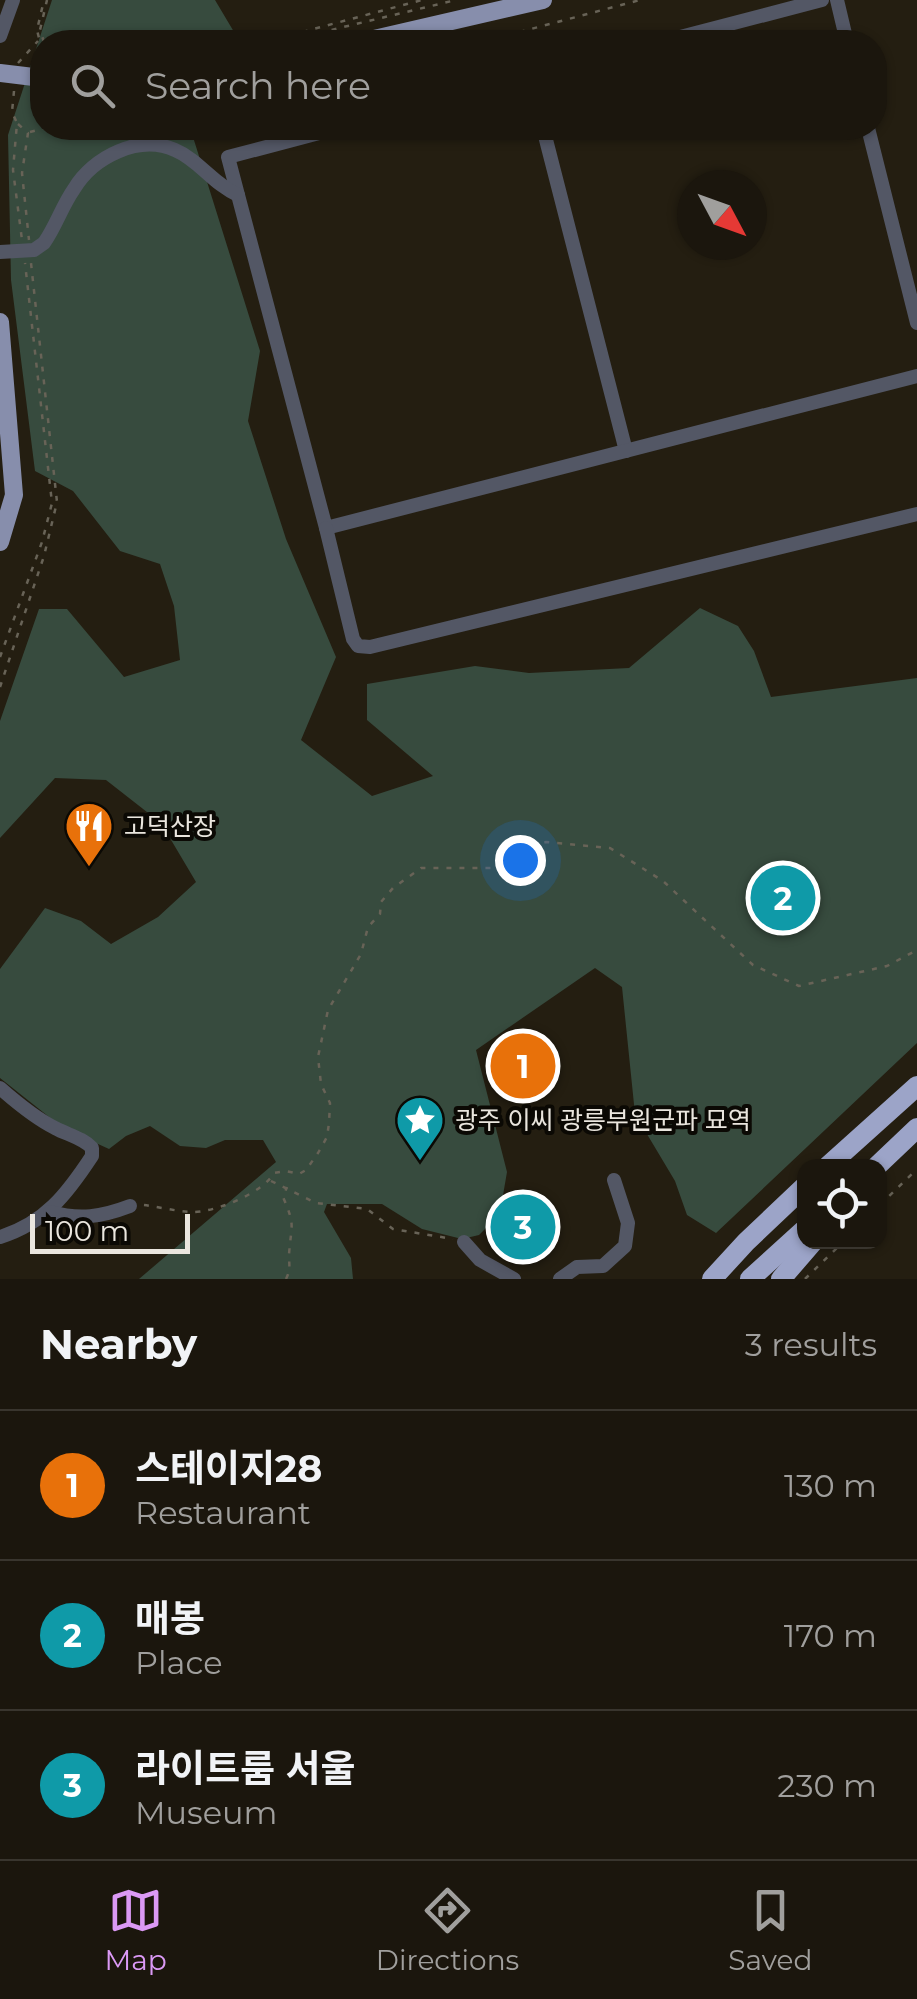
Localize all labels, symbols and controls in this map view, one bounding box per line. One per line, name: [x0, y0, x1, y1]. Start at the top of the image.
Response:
search box: [30, 30, 887, 140]
icon: search: [65, 58, 120, 113]
text: Search here: [145, 62, 371, 109]
north arrow: [677, 170, 767, 260]
restaurant icon: 고덕산장: [63, 800, 115, 868]
place label: 고덕산장: [124, 811, 216, 841]
your location: [495, 835, 546, 886]
pin: 2: [750, 860, 816, 936]
pin: 1: [490, 1028, 556, 1104]
place icon: 광주 이씨 광릉부원군파 묘역: [394, 1094, 446, 1162]
place label: 광주 이씨 광릉부원군파 묘역: [455, 1105, 751, 1135]
map controls: [797, 1159, 887, 1249]
button: locate: [797, 1159, 887, 1249]
pin: 3: [490, 1190, 556, 1264]
scale bar: [30, 1209, 190, 1254]
text: 100 m: [45, 1214, 129, 1248]
text: Nearby: [40, 1318, 197, 1370]
text: 3 results: [745, 1325, 877, 1364]
text: 스테이지28: [135, 1445, 322, 1492]
text: 1: [66, 1466, 79, 1505]
text: 130 m: [784, 1466, 877, 1505]
text: Restaurant: [135, 1493, 311, 1532]
text: 매봉: [135, 1595, 205, 1642]
text: 2: [63, 1616, 82, 1655]
text: 170 m: [784, 1616, 877, 1655]
text: Place: [135, 1643, 223, 1682]
text: 라이트룸 서울: [135, 1745, 356, 1792]
text: 3: [63, 1766, 82, 1805]
text: 230 m: [777, 1766, 877, 1805]
text: Museum: [135, 1793, 277, 1832]
tab: Map: [105, 1883, 167, 1977]
tab: Directions: [376, 1883, 519, 1977]
tab: Saved: [728, 1883, 812, 1977]

